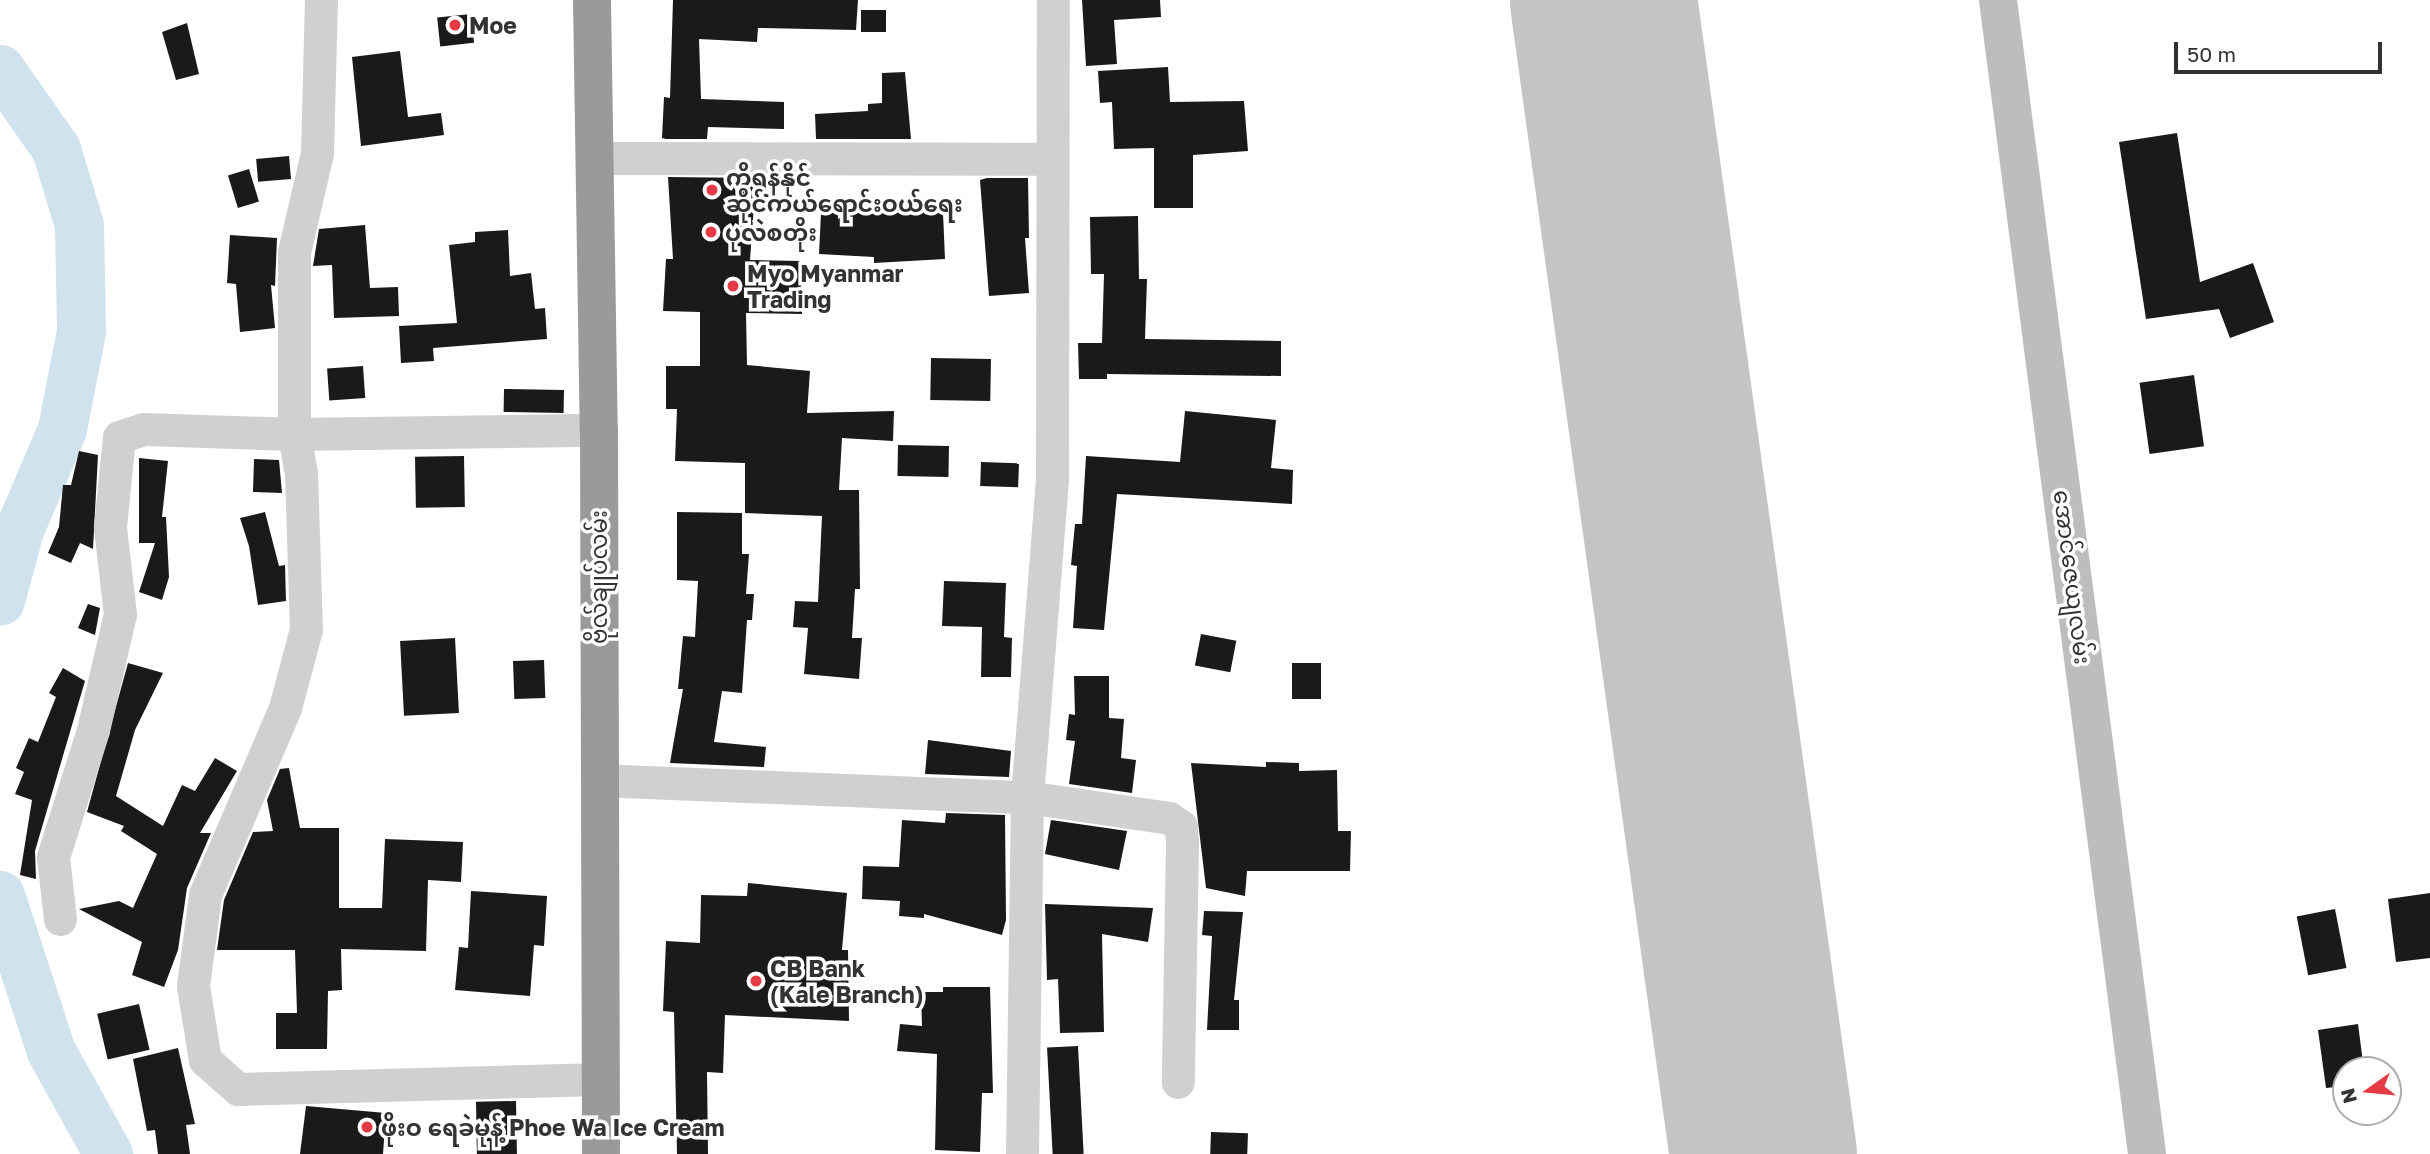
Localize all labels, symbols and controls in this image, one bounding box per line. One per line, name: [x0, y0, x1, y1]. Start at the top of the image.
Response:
place label: Moe: [469, 11, 517, 39]
marker: Moe: [447, 17, 463, 33]
scale bar: [2178, 28, 2386, 72]
text: 50 m: [2187, 41, 2236, 67]
place label: ကိုရန်နိုင် ဆိုင်ကယ်ရောင်းဝယ်ရေး: [726, 163, 963, 217]
marker: ကိုရန်နိုင် ဆိုင်ကယ်ရောင်းဝယ်ရေး: [704, 182, 720, 198]
place label: ပုလဲစတိုး: [725, 218, 817, 246]
marker: ပုလဲစတိုး: [703, 224, 719, 240]
place label: Myo Myanmar Trading: [747, 259, 904, 313]
marker: Myo Myanmar Trading: [725, 278, 741, 294]
street label: အောင်ဇေယျလမ်း: [2049, 488, 2097, 666]
street label: ဗိုလ်ချုပ်လမ်း: [584, 510, 612, 644]
place label: CB Bank (Kale Branch): [770, 954, 923, 1008]
marker: CB Bank (Kale Branch): [748, 973, 764, 989]
north arrow: [2332, 1056, 2402, 1126]
text: N: [2335, 1086, 2361, 1106]
place label: ဖိုးဝ ရေခဲမုန့် Phoe Wa Ice Cream: [381, 1113, 725, 1141]
marker: ဖိုးဝ ရေခဲမုန့် Phoe Wa Ice Cream: [359, 1119, 375, 1135]

